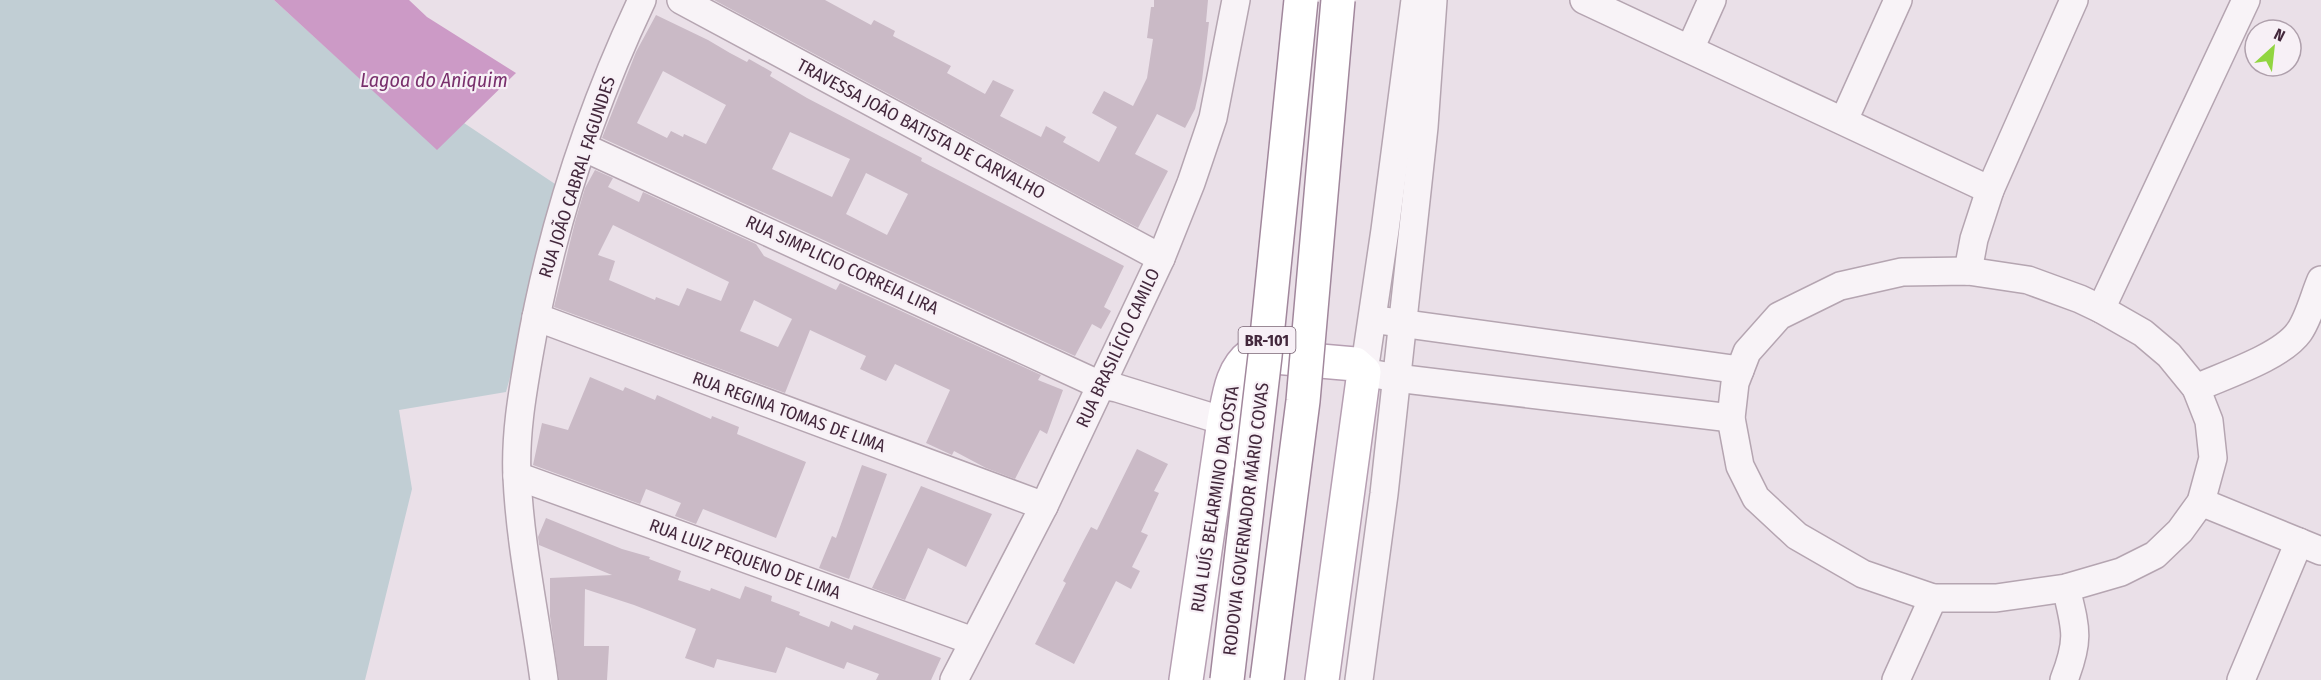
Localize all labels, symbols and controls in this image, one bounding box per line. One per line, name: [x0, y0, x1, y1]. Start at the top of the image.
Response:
north arrow: [2243, 18, 2303, 78]
text: N: [2271, 24, 2288, 46]
street label: TRAVESSA JOÃO BATISTA DE CARVALHO: [793, 54, 1049, 204]
water label: Lagoa do Aniquim: [360, 68, 508, 92]
street label: RUA JOÃO CABRAL FAGUNDES: [534, 74, 620, 280]
street label: RUA SIMPLICIO CORREIA LIRA: [742, 211, 942, 320]
street label: RUA BRASILÍCIO CAMILO: [1071, 264, 1165, 431]
road number: BR-101: [1238, 327, 1296, 353]
street label: RUA REGINA TOMAS DE LIMA: [689, 367, 889, 457]
street label: RODOVIA GOVERNADOR MÁRIO COVAS: [1217, 381, 1274, 657]
street label: RUA LUÍS BELARMINO DA COSTA: [1185, 384, 1244, 614]
street label: RUA LUIZ PEQUENO DE LIMA: [646, 514, 844, 604]

